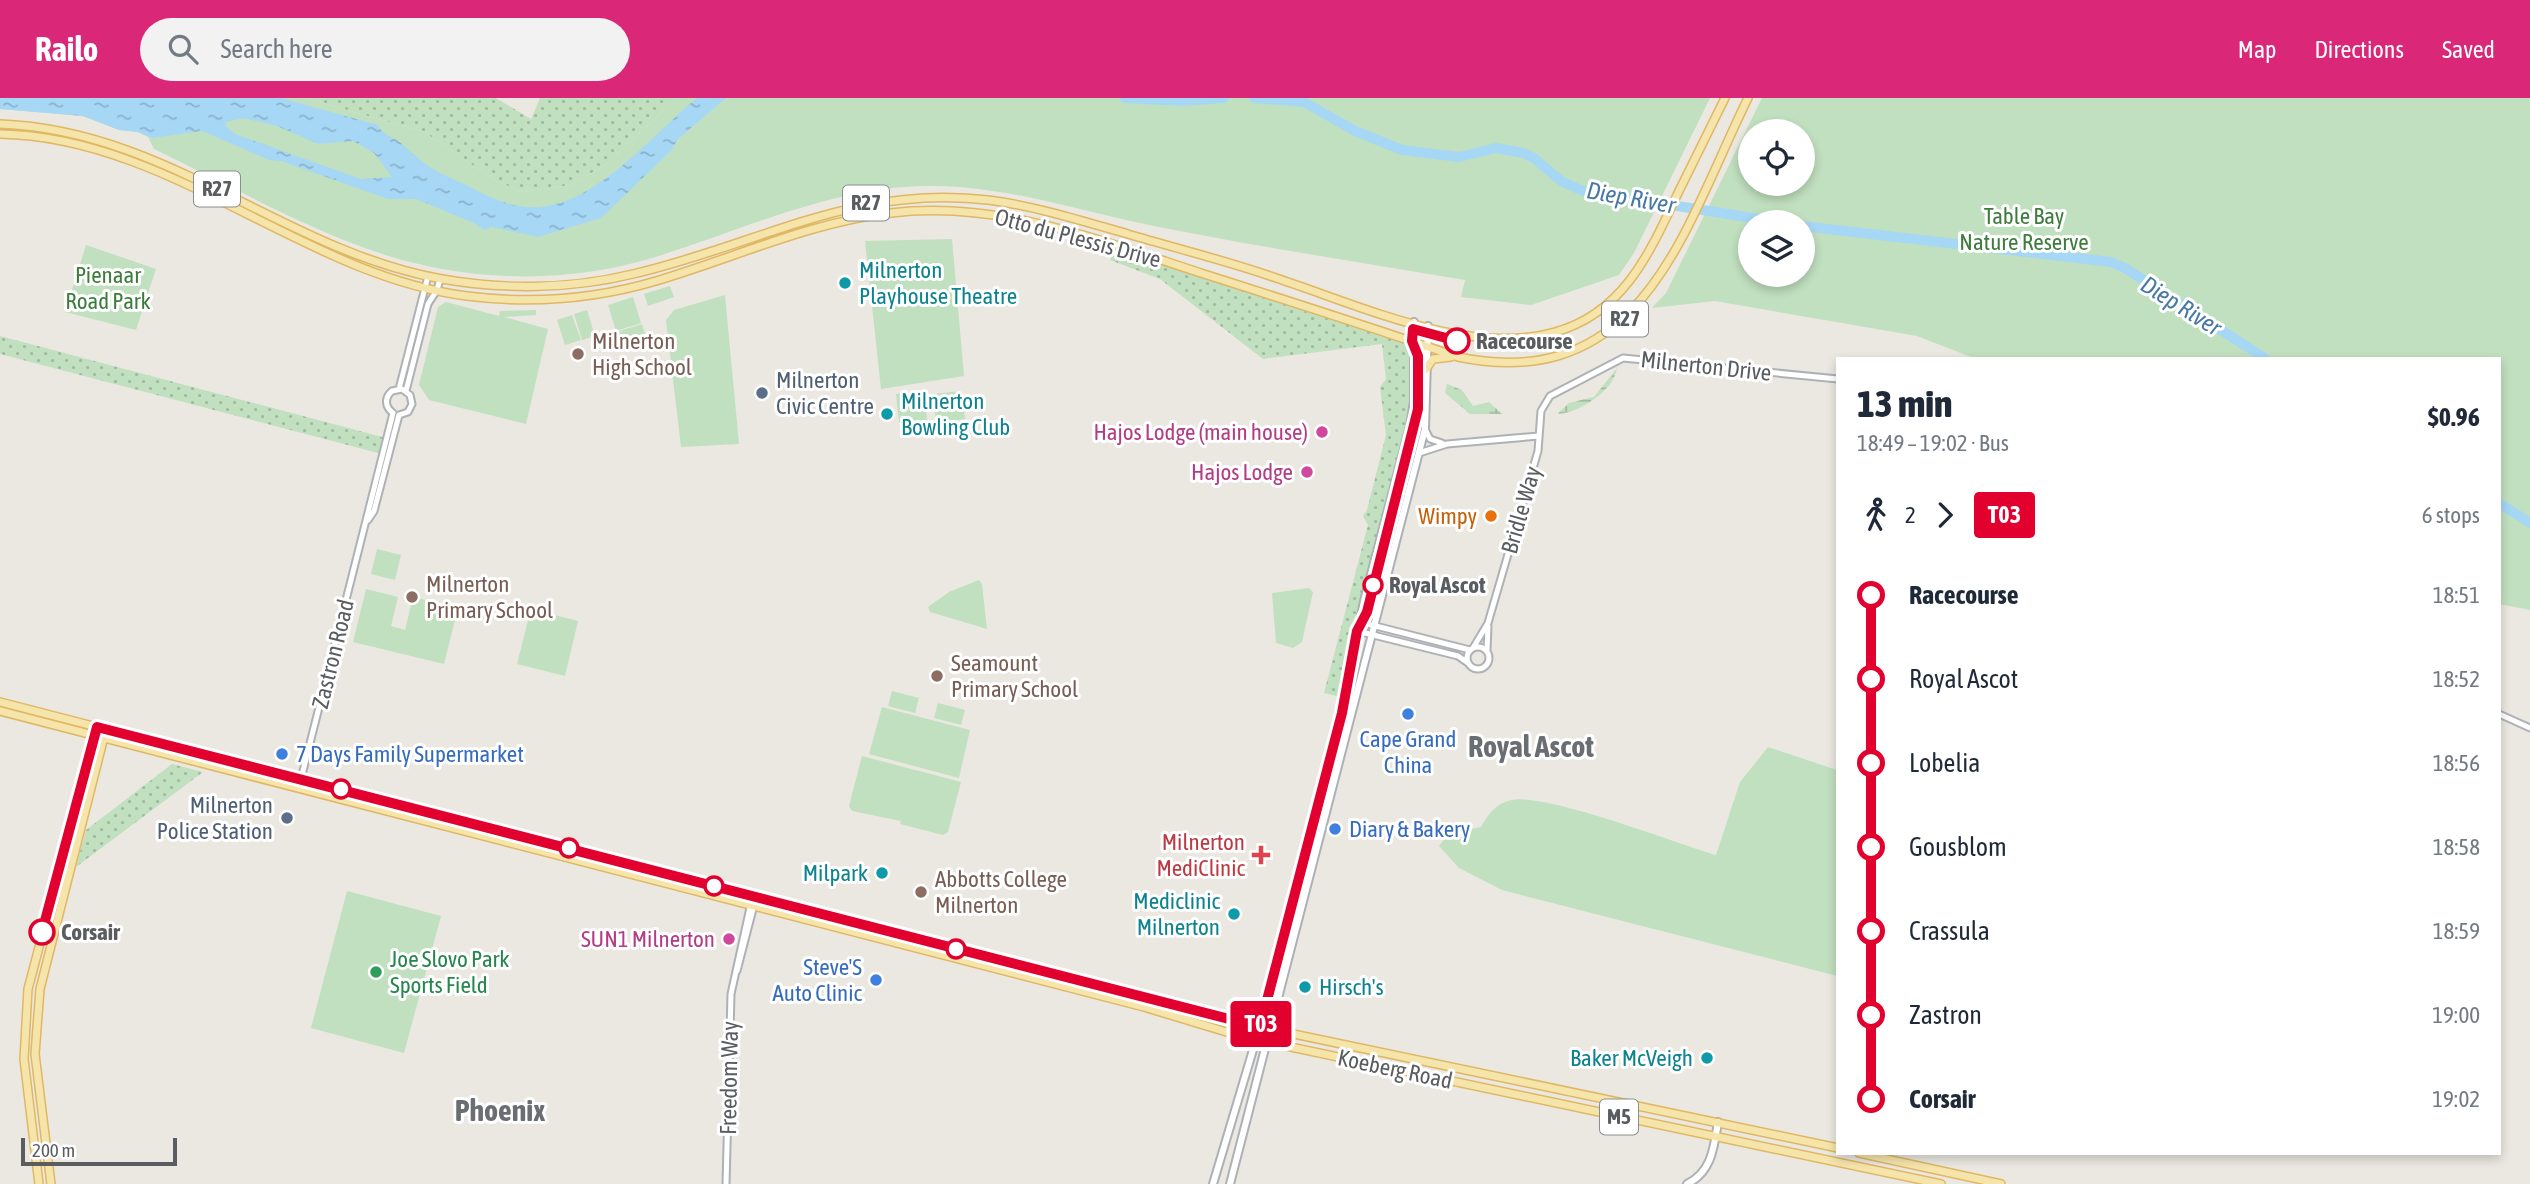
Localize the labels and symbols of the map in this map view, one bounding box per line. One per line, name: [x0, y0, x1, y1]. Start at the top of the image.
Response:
road number: R27: [194, 172, 240, 206]
water label: Diep River: [1585, 176, 1678, 219]
road number: R27: [843, 186, 889, 220]
street label: Otto du Plessis Drive: [992, 203, 1164, 273]
park label: Table Bay Nature Reserve: [1959, 203, 2089, 255]
place label: Milnerton Playhouse Theatre: [859, 257, 1017, 309]
park label: Pienaar Road Park: [65, 262, 151, 314]
water label: Diep River: [2136, 270, 2227, 341]
marker: Milnerton Playhouse Theatre: [837, 275, 853, 291]
road number: R27: [1602, 302, 1648, 336]
place label: Milnerton High School: [592, 328, 692, 380]
marker: Racecourse: [1444, 328, 1470, 354]
place label: Racecourse: [1476, 328, 1573, 354]
marker: Milnerton High School: [570, 346, 586, 362]
street label: Milnerton Drive: [1639, 346, 1773, 386]
place label: Milnerton Civic Centre: [776, 367, 874, 419]
marker: Milnerton Civic Centre: [754, 385, 770, 401]
place label: Milnerton Bowling Club: [901, 388, 1010, 440]
marker: Milnerton Bowling Club: [879, 406, 895, 422]
place label: Hajos Lodge (main house): [1093, 419, 1308, 445]
marker: Hajos Lodge (main house): [1314, 424, 1330, 440]
place label: Hajos Lodge: [1191, 459, 1293, 485]
street label: Bridle Way: [1496, 463, 1546, 557]
marker: Hajos Lodge: [1299, 464, 1315, 480]
place label: Wimpy: [1418, 503, 1477, 529]
marker: Wimpy: [1483, 508, 1499, 524]
place label: Milnerton Primary School: [426, 571, 553, 623]
place label: Royal Ascot: [1389, 572, 1486, 598]
marker: Royal Ascot: [1363, 575, 1383, 595]
marker: Milnerton Primary School: [404, 589, 420, 605]
street label: Zastron Road: [307, 597, 359, 711]
place label: Seamount Primary School: [951, 650, 1078, 702]
marker: Seamount Primary School: [929, 668, 945, 684]
marker: Cape Grand China: [1400, 706, 1416, 722]
place label: Cape Grand China: [1360, 726, 1456, 778]
district label: Royal Ascot: [1468, 729, 1594, 763]
place label: 7 Days Family Supermarket: [296, 741, 524, 767]
marker: 7 Days Family Supermarket: [274, 746, 290, 762]
unlabelled marker: [331, 779, 351, 799]
place label: Milnerton Police Station: [157, 792, 273, 844]
marker: Milnerton Police Station: [279, 810, 295, 826]
place label: Diary & Bakery: [1349, 816, 1470, 842]
marker: Diary & Bakery: [1327, 821, 1343, 837]
place label: Milnerton MediClinic: [1156, 829, 1245, 881]
unlabelled marker: [559, 838, 579, 858]
marker: Milnerton MediClinic: [1251, 845, 1271, 865]
place label: Milpark: [803, 860, 868, 886]
marker: Milpark: [874, 865, 890, 881]
place label: Abbotts College Milnerton: [935, 866, 1067, 918]
unlabelled marker: [704, 876, 724, 896]
marker: Abbotts College Milnerton: [913, 884, 929, 900]
place label: Mediclinic Milnerton: [1133, 888, 1220, 940]
marker: Mediclinic Milnerton: [1226, 906, 1242, 922]
marker: Corsair: [29, 919, 55, 945]
place label: Corsair: [61, 919, 121, 945]
place label: SUN1 Milnerton: [581, 926, 715, 952]
marker: SUN1 Milnerton: [721, 931, 737, 947]
unlabelled marker: [946, 939, 966, 959]
place label: Joe Slovo Park Sports Field: [390, 946, 510, 998]
place label: Steve'S Auto Clinic: [773, 954, 862, 1006]
marker: Joe Slovo Park Sports Field: [368, 964, 384, 980]
marker: Steve'S Auto Clinic: [868, 972, 884, 988]
place label: Hirsch's: [1319, 974, 1384, 1000]
marker: Hirsch's: [1297, 979, 1313, 995]
line badge: T03: [1221, 1001, 1301, 1047]
street label: Freedom Way: [715, 1021, 743, 1135]
street label: Koeberg Road: [1335, 1044, 1455, 1094]
place label: Baker McVeigh: [1570, 1045, 1693, 1071]
marker: Baker McVeigh: [1699, 1050, 1715, 1066]
district label: Phoenix: [455, 1093, 545, 1127]
road number: M5: [1600, 1100, 1638, 1134]
scale bar: [21, 1135, 177, 1167]

